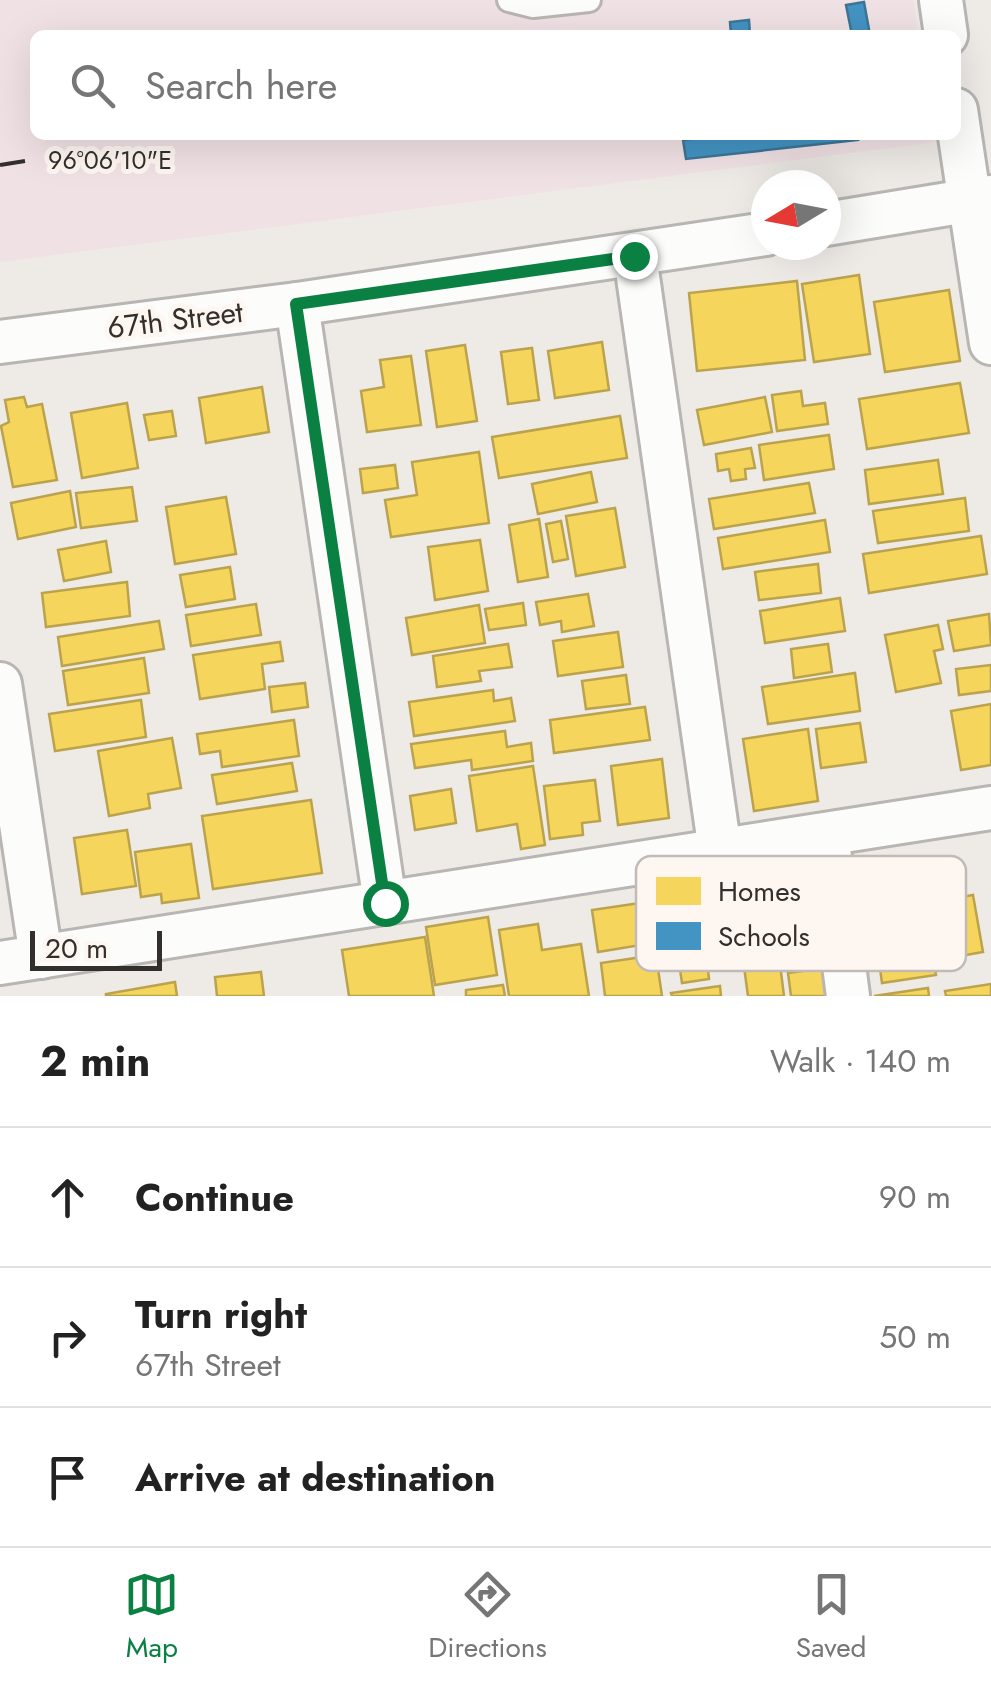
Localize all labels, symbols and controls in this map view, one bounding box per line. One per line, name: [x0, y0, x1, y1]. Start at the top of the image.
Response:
search box: [30, 30, 961, 140]
icon: search: [65, 58, 120, 113]
text: Search here: [145, 58, 337, 113]
text: 96°06'10"E: [48, 142, 172, 178]
north arrow: [751, 170, 841, 260]
route end: [612, 234, 658, 280]
street label: 67th Street: [105, 290, 246, 349]
legend: [636, 856, 966, 971]
text: Homes: [718, 871, 801, 912]
route start: [363, 881, 409, 927]
text: Schools: [718, 916, 810, 957]
scale bar: [30, 926, 162, 970]
text: 20 m: [45, 928, 108, 969]
text: 2 min: [40, 1031, 150, 1092]
text: Walk · 140 m: [770, 1038, 951, 1084]
icon: ahead: [40, 1170, 95, 1225]
text: Continue: [135, 1170, 294, 1225]
text: 90 m: [879, 1174, 951, 1220]
text: Turn right: [135, 1287, 307, 1342]
icon: right: [40, 1310, 95, 1365]
text: 50 m: [879, 1314, 951, 1360]
text: 67th Street: [135, 1342, 281, 1388]
icon: arrive: [40, 1450, 95, 1505]
text: Arrive at destination: [135, 1450, 496, 1505]
tab: Map: [124, 1567, 179, 1668]
tab: Directions: [428, 1567, 547, 1668]
tab: Saved: [796, 1567, 867, 1668]

